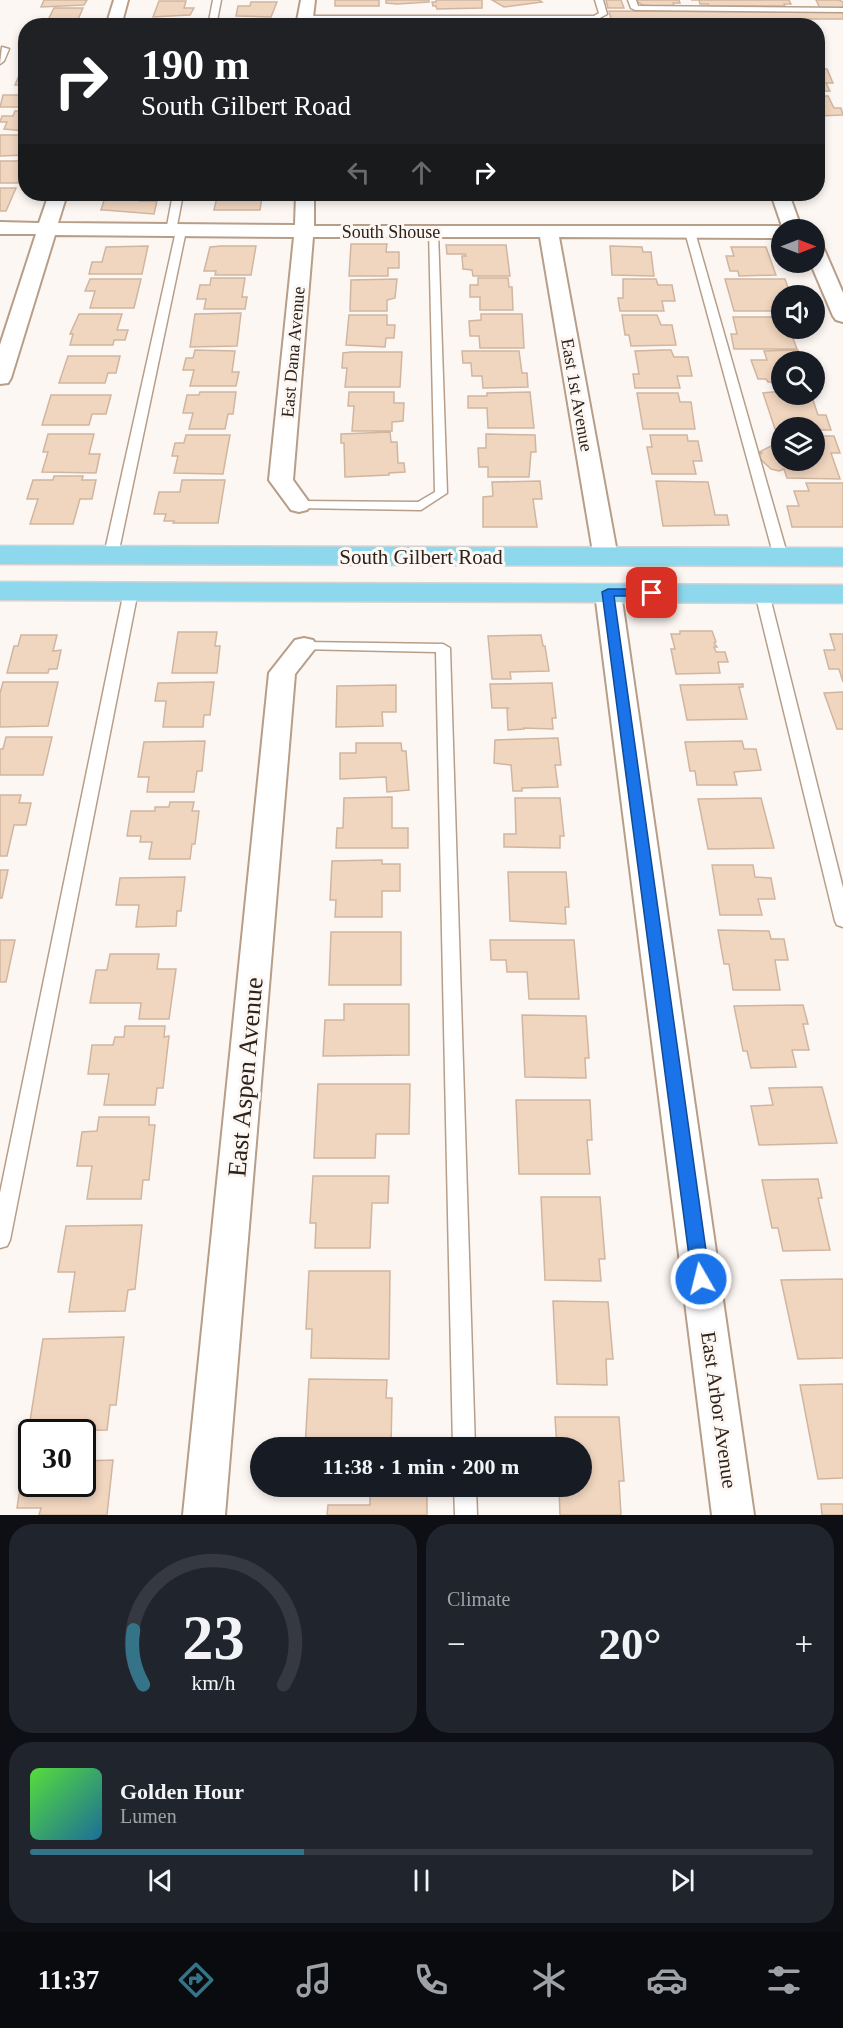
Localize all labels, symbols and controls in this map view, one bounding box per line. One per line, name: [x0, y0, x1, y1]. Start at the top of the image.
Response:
icon: right: [42, 42, 120, 120]
text: 190 m: [141, 42, 250, 88]
text: South Gilbert Road: [141, 91, 351, 121]
icon: left: [342, 156, 375, 189]
icon: ahead: [405, 156, 438, 189]
icon: right: [468, 156, 501, 189]
north arrow: [771, 219, 825, 273]
map controls: [771, 219, 825, 471]
street label: South Shouse: [342, 222, 440, 242]
button: sound: [771, 285, 825, 339]
street label: East Dana Avenue: [277, 286, 309, 418]
street label: East 1st Avenue: [557, 337, 597, 453]
button: search: [771, 351, 825, 405]
button: layers: [771, 417, 825, 471]
street label: South Gilbert Road: [339, 545, 503, 569]
pin: [626, 567, 677, 618]
icon: arrive: [635, 576, 668, 609]
street label: East Aspen Avenue: [222, 976, 269, 1178]
position arrow: [669, 1247, 733, 1311]
street label: East Arbor Avenue: [696, 1330, 742, 1490]
speed limit sign: 30: [18, 1419, 96, 1497]
text: 11:38 · 1 min · 200 m: [323, 1454, 519, 1479]
text: Climate: [447, 1588, 510, 1610]
text: 23: [182, 1603, 244, 1672]
text: 20°: [599, 1619, 662, 1669]
text: −: [447, 1626, 466, 1662]
text: +: [794, 1626, 813, 1662]
text: km/h: [191, 1672, 235, 1696]
text: Golden Hour: [120, 1779, 244, 1804]
text: Lumen: [120, 1805, 177, 1827]
icon: previous: [144, 1864, 177, 1897]
icon: pause: [405, 1864, 438, 1897]
icon: next: [666, 1864, 699, 1897]
icon: directions: [175, 1959, 217, 2001]
icon: music: [293, 1959, 335, 2001]
icon: phone: [410, 1959, 452, 2001]
icon: climate: [528, 1959, 570, 2001]
icon: car: [646, 1959, 688, 2001]
icon: filters: [763, 1959, 805, 2001]
text: 11:37: [38, 1965, 99, 1995]

